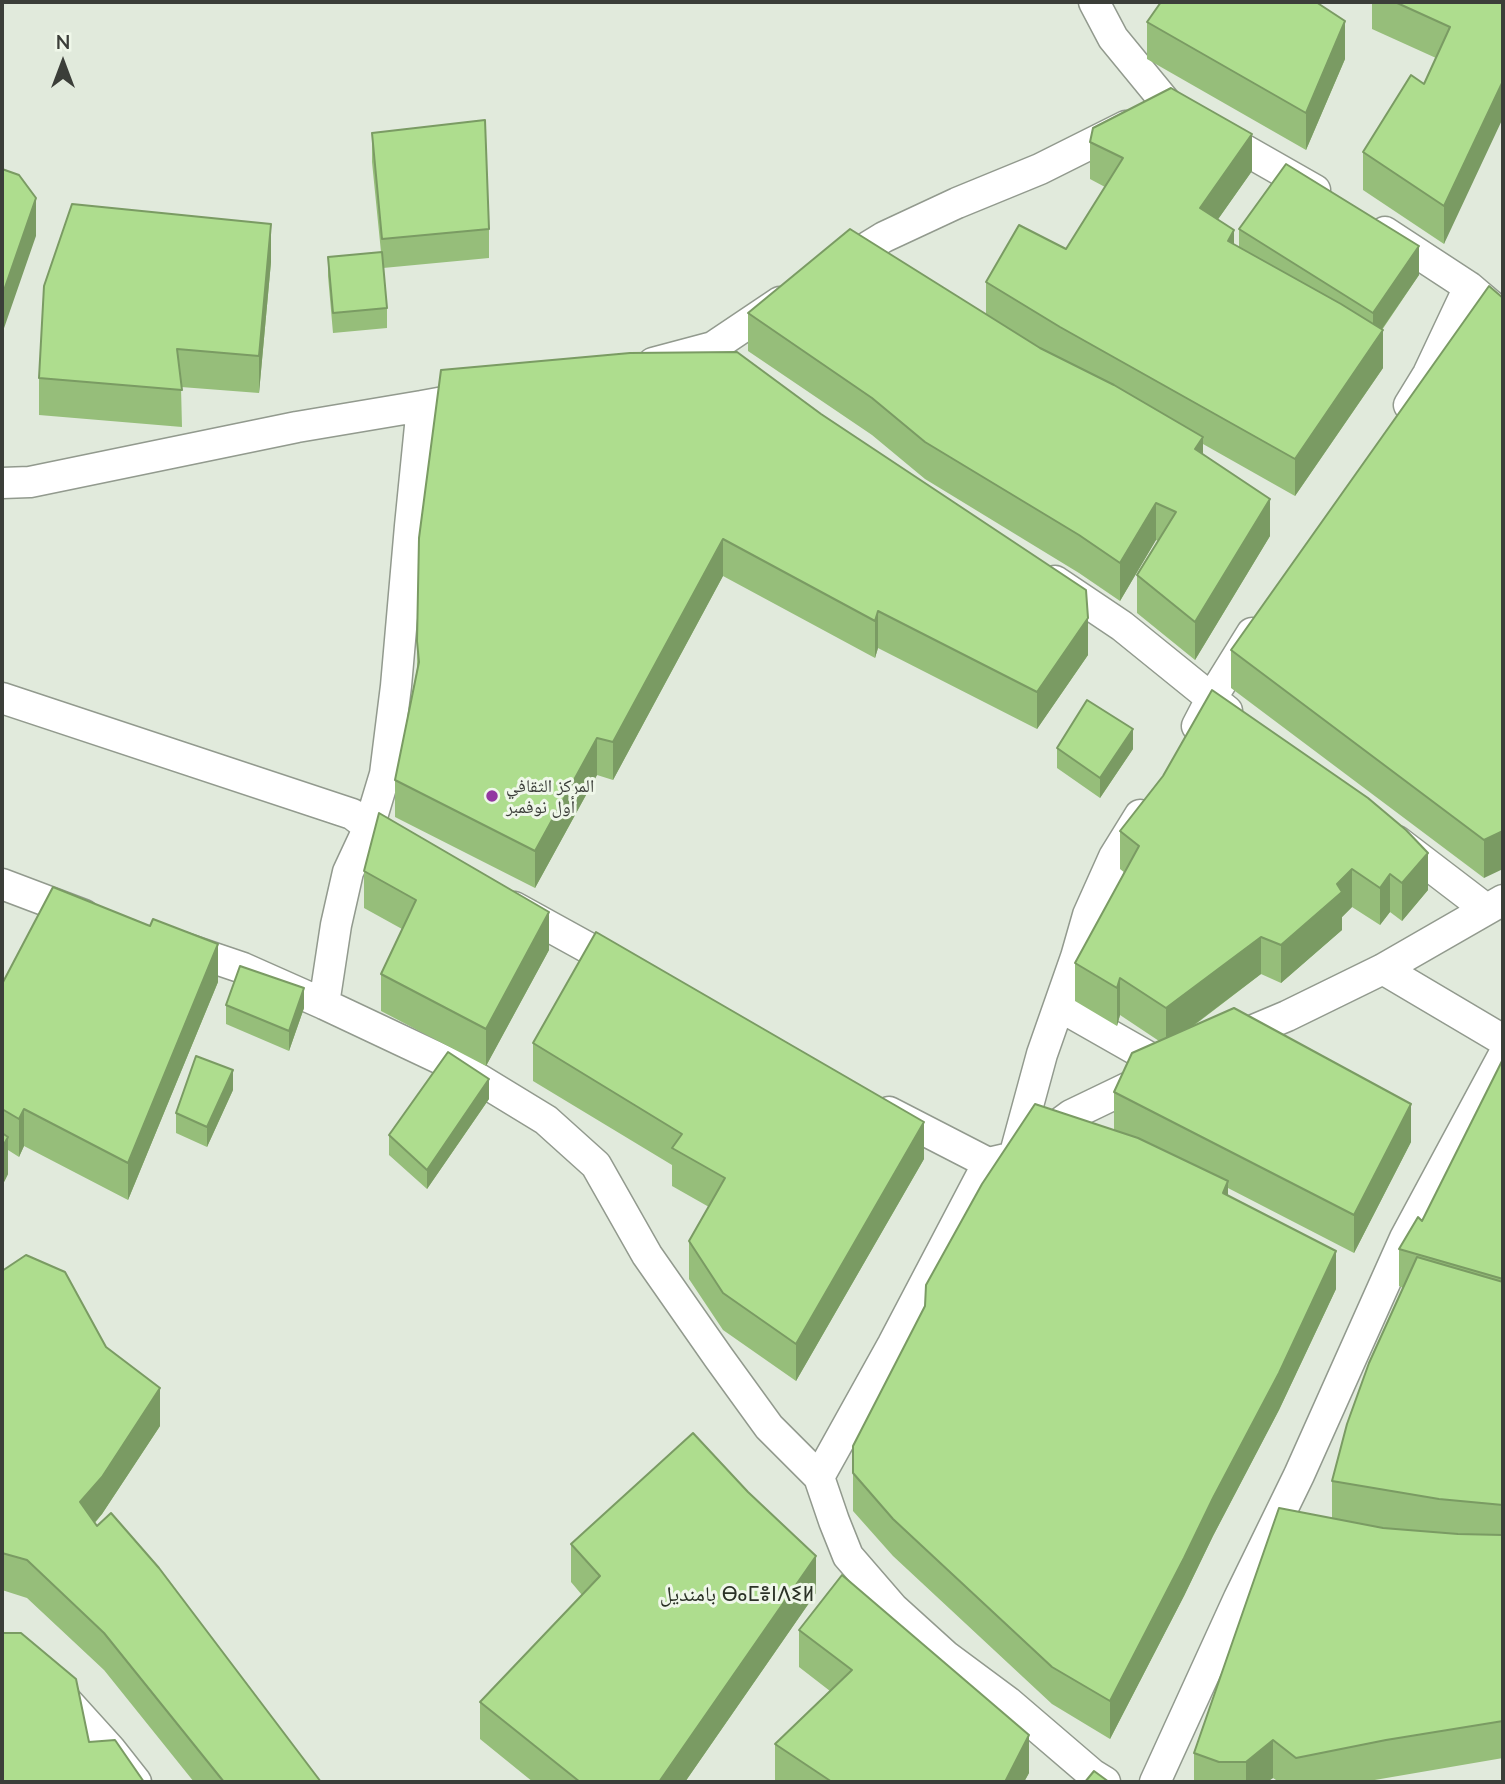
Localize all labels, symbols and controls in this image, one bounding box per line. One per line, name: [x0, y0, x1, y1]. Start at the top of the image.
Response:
north arrow: [28, 28, 98, 98]
text: N: [56, 30, 70, 53]
place label: المركز الثقافي أول نوفمبر: [506, 775, 594, 818]
marker: المركز الثقافي أول نوفمبر: [484, 788, 500, 804]
district label: بامنديل ⴱⴰⵎⴻⵏⴷⵉⵍ: [660, 1581, 814, 1607]

